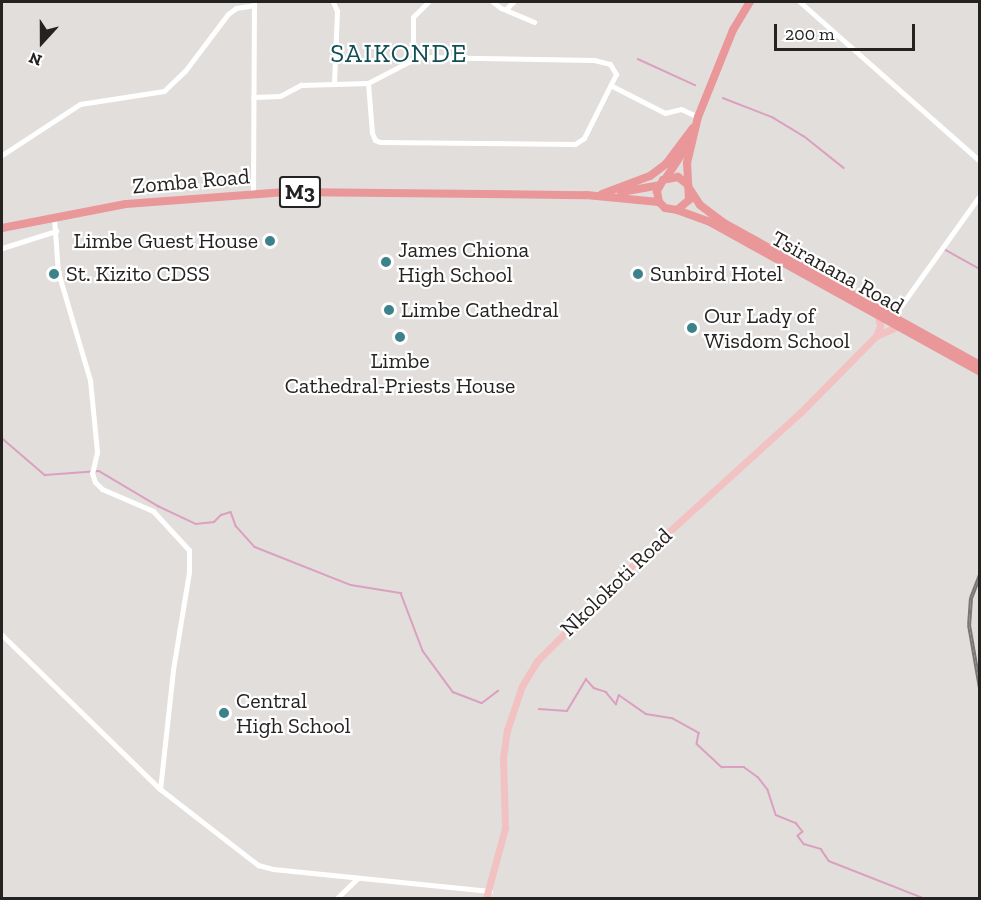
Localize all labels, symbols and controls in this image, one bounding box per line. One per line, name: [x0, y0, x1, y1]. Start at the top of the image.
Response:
north arrow: [12, 12, 72, 72]
scale bar: [777, 12, 918, 50]
text: 200 m: [785, 23, 835, 45]
district label: SAIKONDE: [330, 38, 468, 70]
text: N: [26, 48, 44, 70]
street label: Zomba Road: [131, 163, 251, 199]
road number: M3: [278, 174, 322, 210]
street label: Tsiranana Road: [767, 225, 909, 319]
place label: Limbe Guest House: [73, 228, 258, 254]
marker: Limbe Guest House: [263, 234, 277, 248]
place label: James Chiona High School: [398, 236, 529, 288]
marker: James Chiona High School: [379, 255, 393, 269]
place label: St. Kizito CDSS: [66, 261, 210, 287]
place label: Sunbird Hotel: [650, 261, 783, 287]
marker: St. Kizito CDSS: [47, 267, 61, 281]
marker: Sunbird Hotel: [631, 267, 645, 281]
place label: Limbe Cathedral: [401, 297, 559, 323]
place label: Our Lady of Wisdom School: [704, 302, 850, 354]
marker: Limbe Cathedral: [382, 303, 396, 317]
marker: Our Lady of Wisdom School: [685, 321, 699, 335]
marker: Limbe Cathedral-Priests House: [393, 330, 407, 344]
place label: Limbe Cathedral-Priests House: [285, 347, 515, 398]
street label: Nkolokoti Road: [555, 522, 677, 642]
place label: Central High School: [236, 687, 351, 738]
marker: Central High School: [217, 706, 231, 720]

